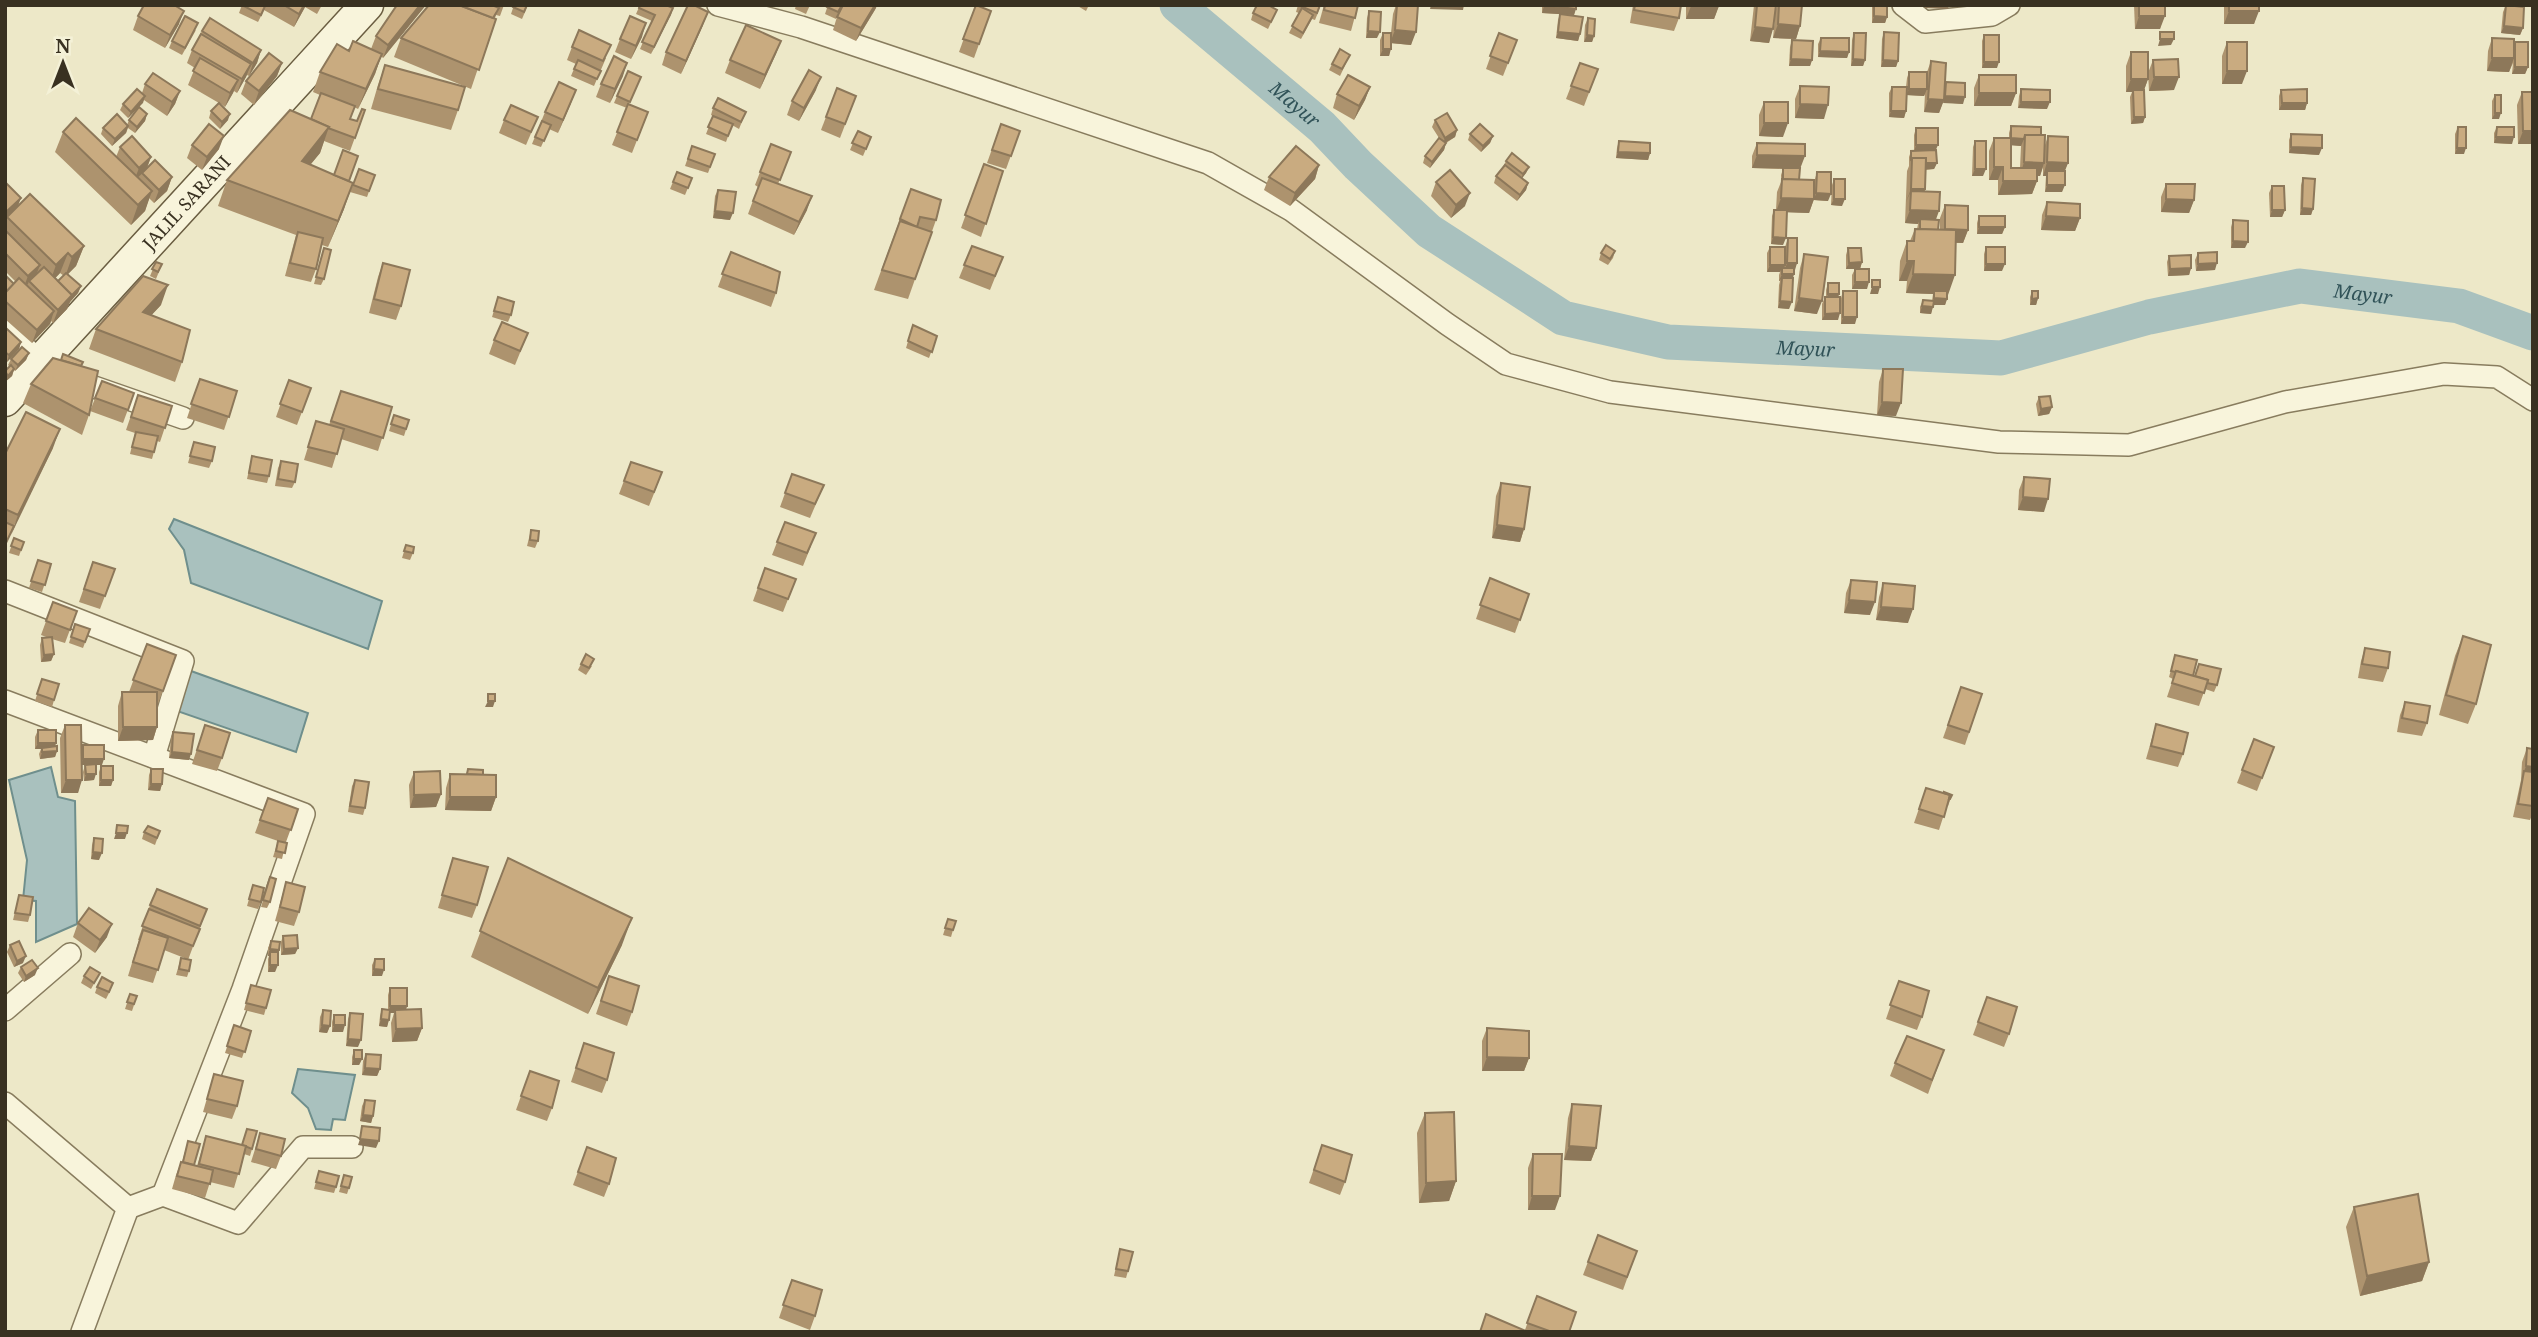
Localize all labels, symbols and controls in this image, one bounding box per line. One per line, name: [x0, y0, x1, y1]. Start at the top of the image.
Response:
north arrow: [28, 28, 98, 98]
text: N: [56, 33, 71, 59]
water label: Mayur: [1263, 75, 1326, 133]
street label: JALIL SARANI: [136, 150, 235, 255]
water label: Mayur: [2331, 277, 2394, 311]
water label: Mayur: [1775, 334, 1836, 363]

